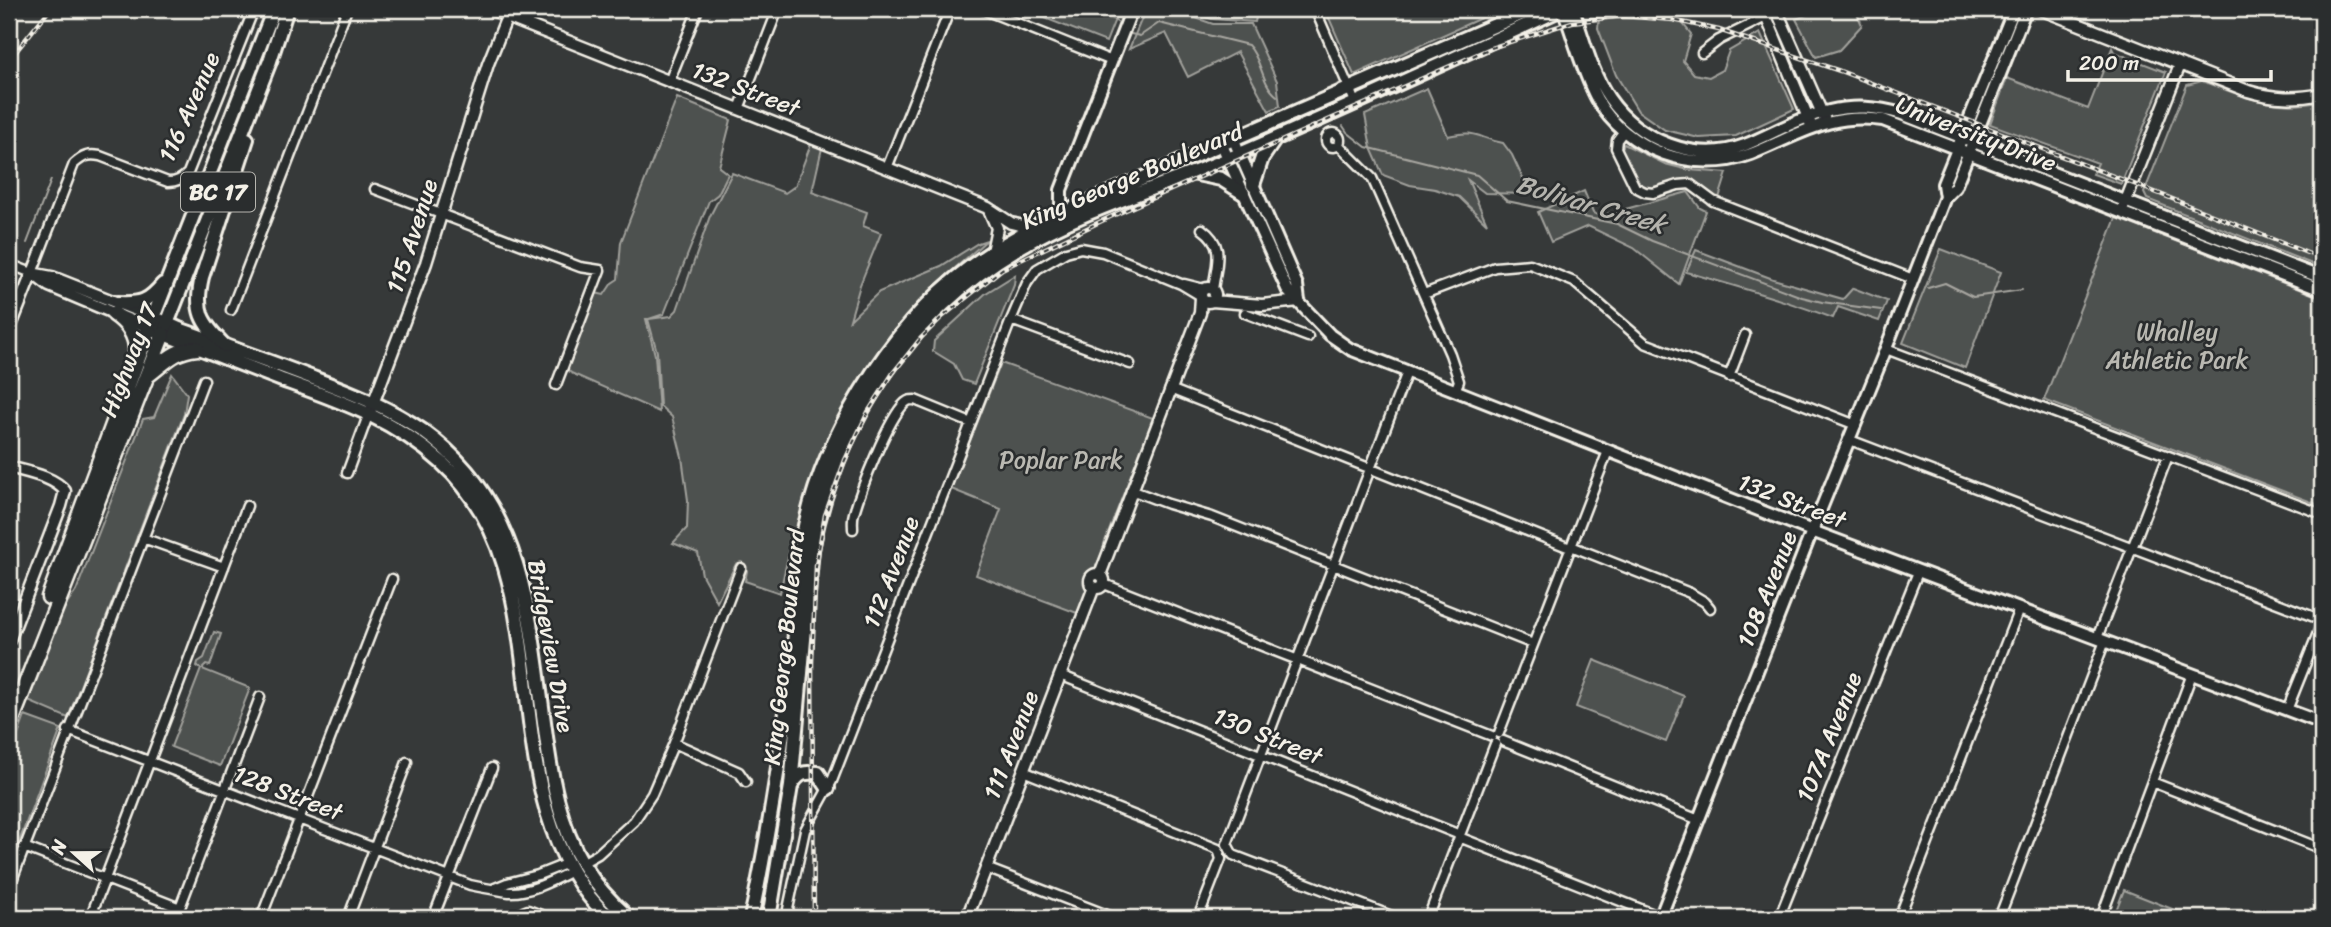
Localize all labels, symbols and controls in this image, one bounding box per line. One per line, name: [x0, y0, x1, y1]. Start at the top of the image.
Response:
scale bar: [2068, 38, 2272, 82]
text: 200 m: [2079, 44, 2139, 82]
street label: 116 Avenue: [146, 45, 232, 169]
street label: 132 Street: [686, 49, 808, 129]
street label: University Drive: [1889, 84, 2063, 184]
street label: King George Boulevard: [1015, 110, 1251, 242]
water label: Bolivar Creek: [1511, 161, 1675, 248]
road number: BC 17: [181, 172, 255, 211]
street label: 115 Avenue: [374, 173, 450, 299]
street label: Highway 17: [88, 295, 171, 423]
park label: Whalley Athletic Park: [2105, 311, 2249, 381]
park label: Poplar Park: [999, 439, 1123, 481]
street label: 132 Street: [1732, 461, 1854, 541]
street label: 112 Avenue: [850, 509, 932, 634]
street label: 108 Avenue: [1725, 524, 1810, 654]
street label: King George Boulevard: [751, 525, 817, 767]
street label: Bridgeview Drive: [515, 556, 587, 736]
street label: 107A Avenue: [1784, 665, 1874, 809]
street label: 111 Avenue: [971, 684, 1051, 806]
street label: 130 Street: [1207, 695, 1330, 777]
street label: 128 Street: [227, 753, 350, 834]
north arrow: [38, 818, 108, 888]
text: N: [40, 834, 77, 860]

